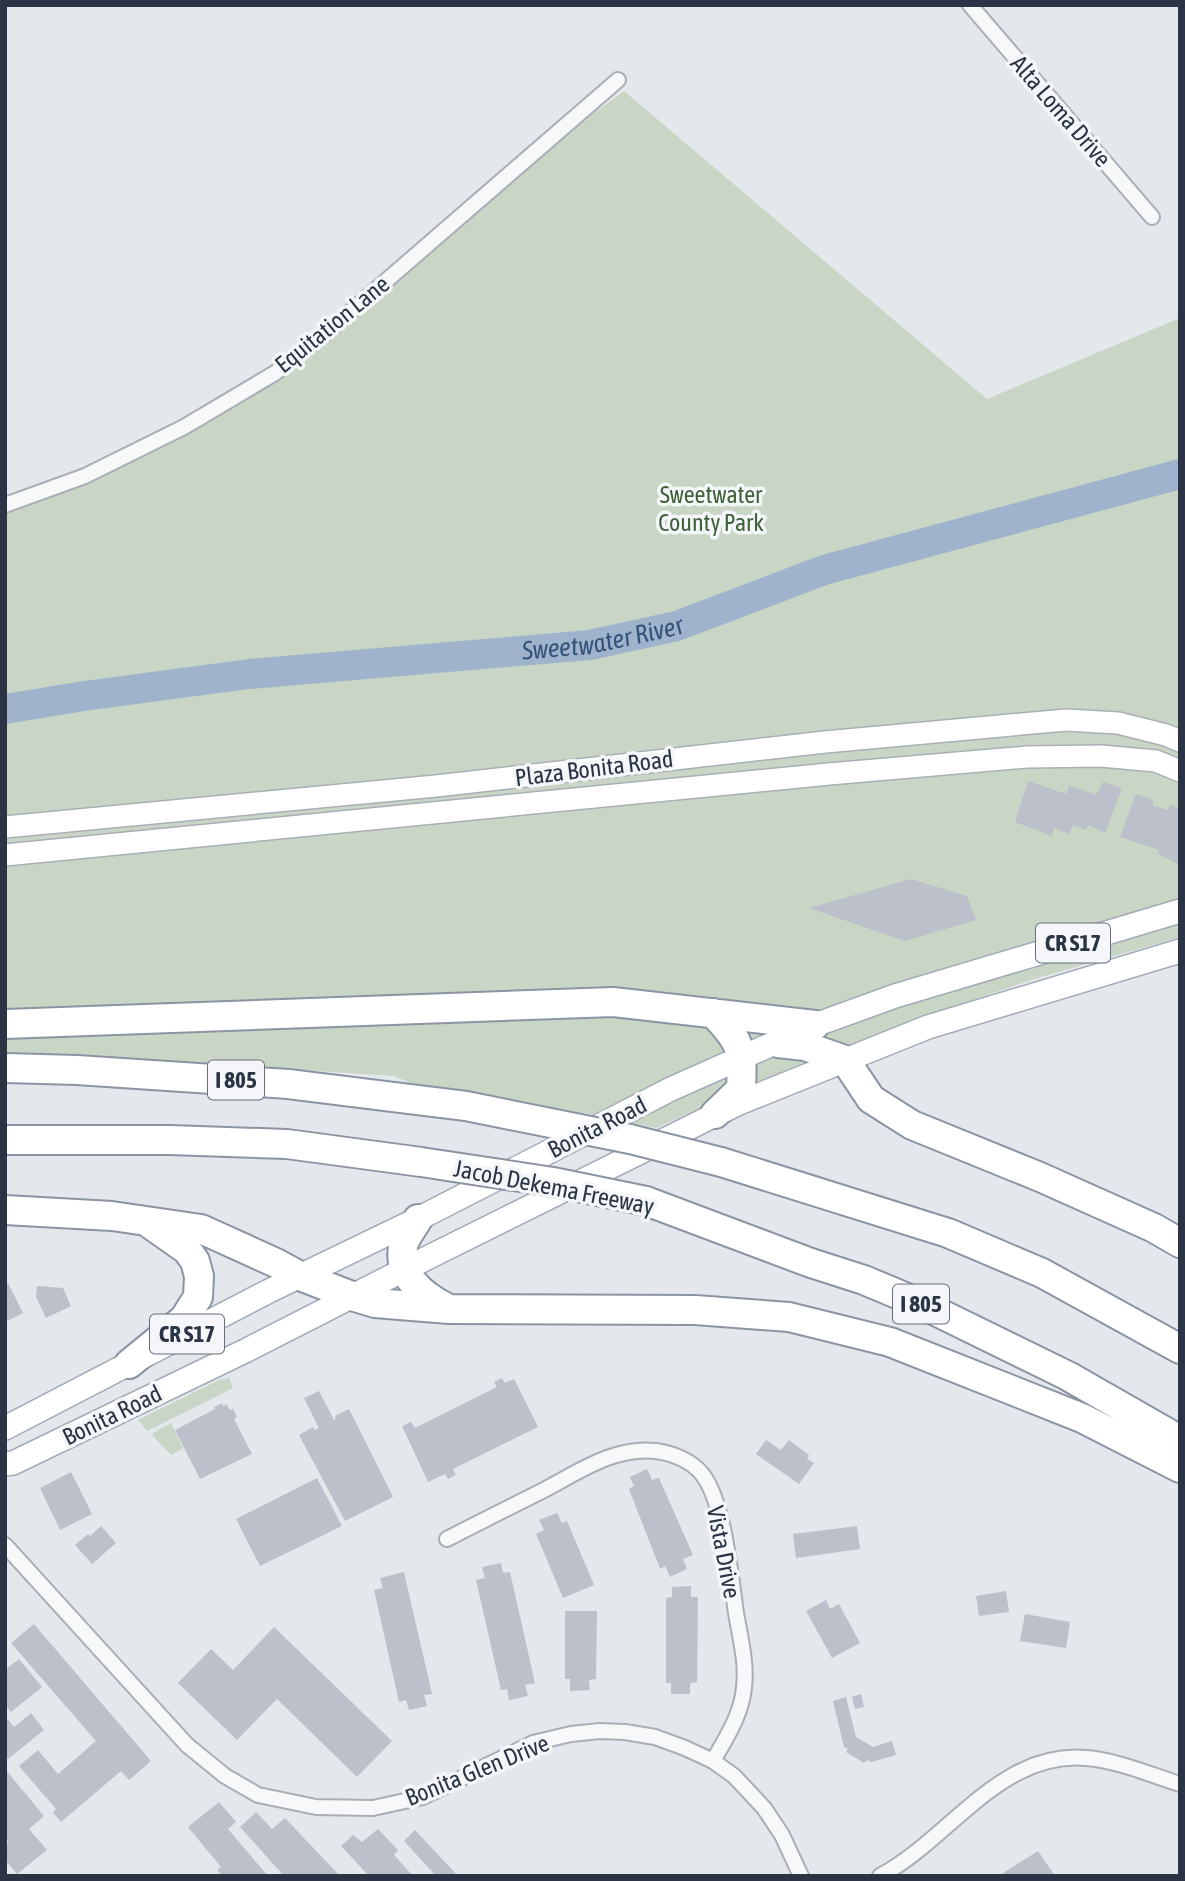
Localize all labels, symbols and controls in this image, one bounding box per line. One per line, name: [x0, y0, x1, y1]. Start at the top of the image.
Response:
street label: Alta Loma Drive: [1005, 50, 1117, 172]
street label: Equitation Lane: [270, 270, 394, 378]
park label: Sweetwater County Park: [658, 481, 764, 536]
water label: Sweetwater River: [520, 609, 689, 666]
street label: Plaza Bonita Road: [513, 745, 675, 791]
road number: CR S17: [1036, 924, 1110, 962]
road number: I 805: [208, 1060, 264, 1100]
street label: Bonita Road: [543, 1091, 651, 1163]
street label: Jacob Dekema Freeway: [452, 1154, 657, 1220]
road number: I 805: [893, 1284, 949, 1324]
road number: CR S17: [150, 1315, 224, 1354]
street label: Bonita Road: [58, 1379, 166, 1451]
street label: Vista Drive: [702, 1503, 746, 1601]
street label: Bonita Glen Drive: [401, 1729, 553, 1811]

